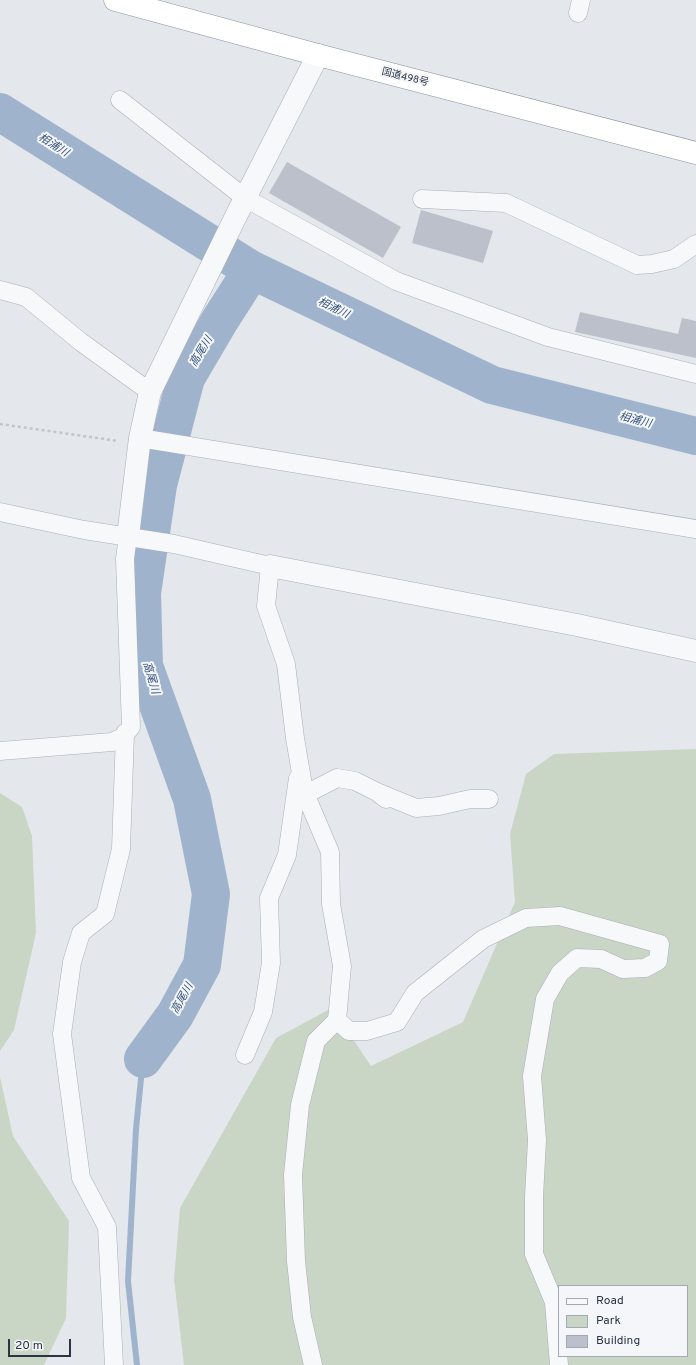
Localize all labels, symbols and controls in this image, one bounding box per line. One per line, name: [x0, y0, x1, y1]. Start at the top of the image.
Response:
street label: 国道498号: [380, 66, 430, 90]
water label: 相浦川: [36, 132, 70, 160]
water label: 相浦川: [315, 296, 351, 322]
water label: 高尾川: [188, 334, 216, 370]
water label: 相浦川: [617, 411, 653, 431]
water label: 高尾川: [139, 660, 161, 696]
water label: 高尾川: [169, 981, 197, 1017]
legend: [558, 1285, 688, 1357]
text: Road: [596, 1293, 624, 1309]
text: Park: [596, 1313, 621, 1329]
scale bar: [10, 1331, 73, 1357]
text: Building: [596, 1333, 640, 1349]
text: 20 m: [15, 1338, 43, 1354]

